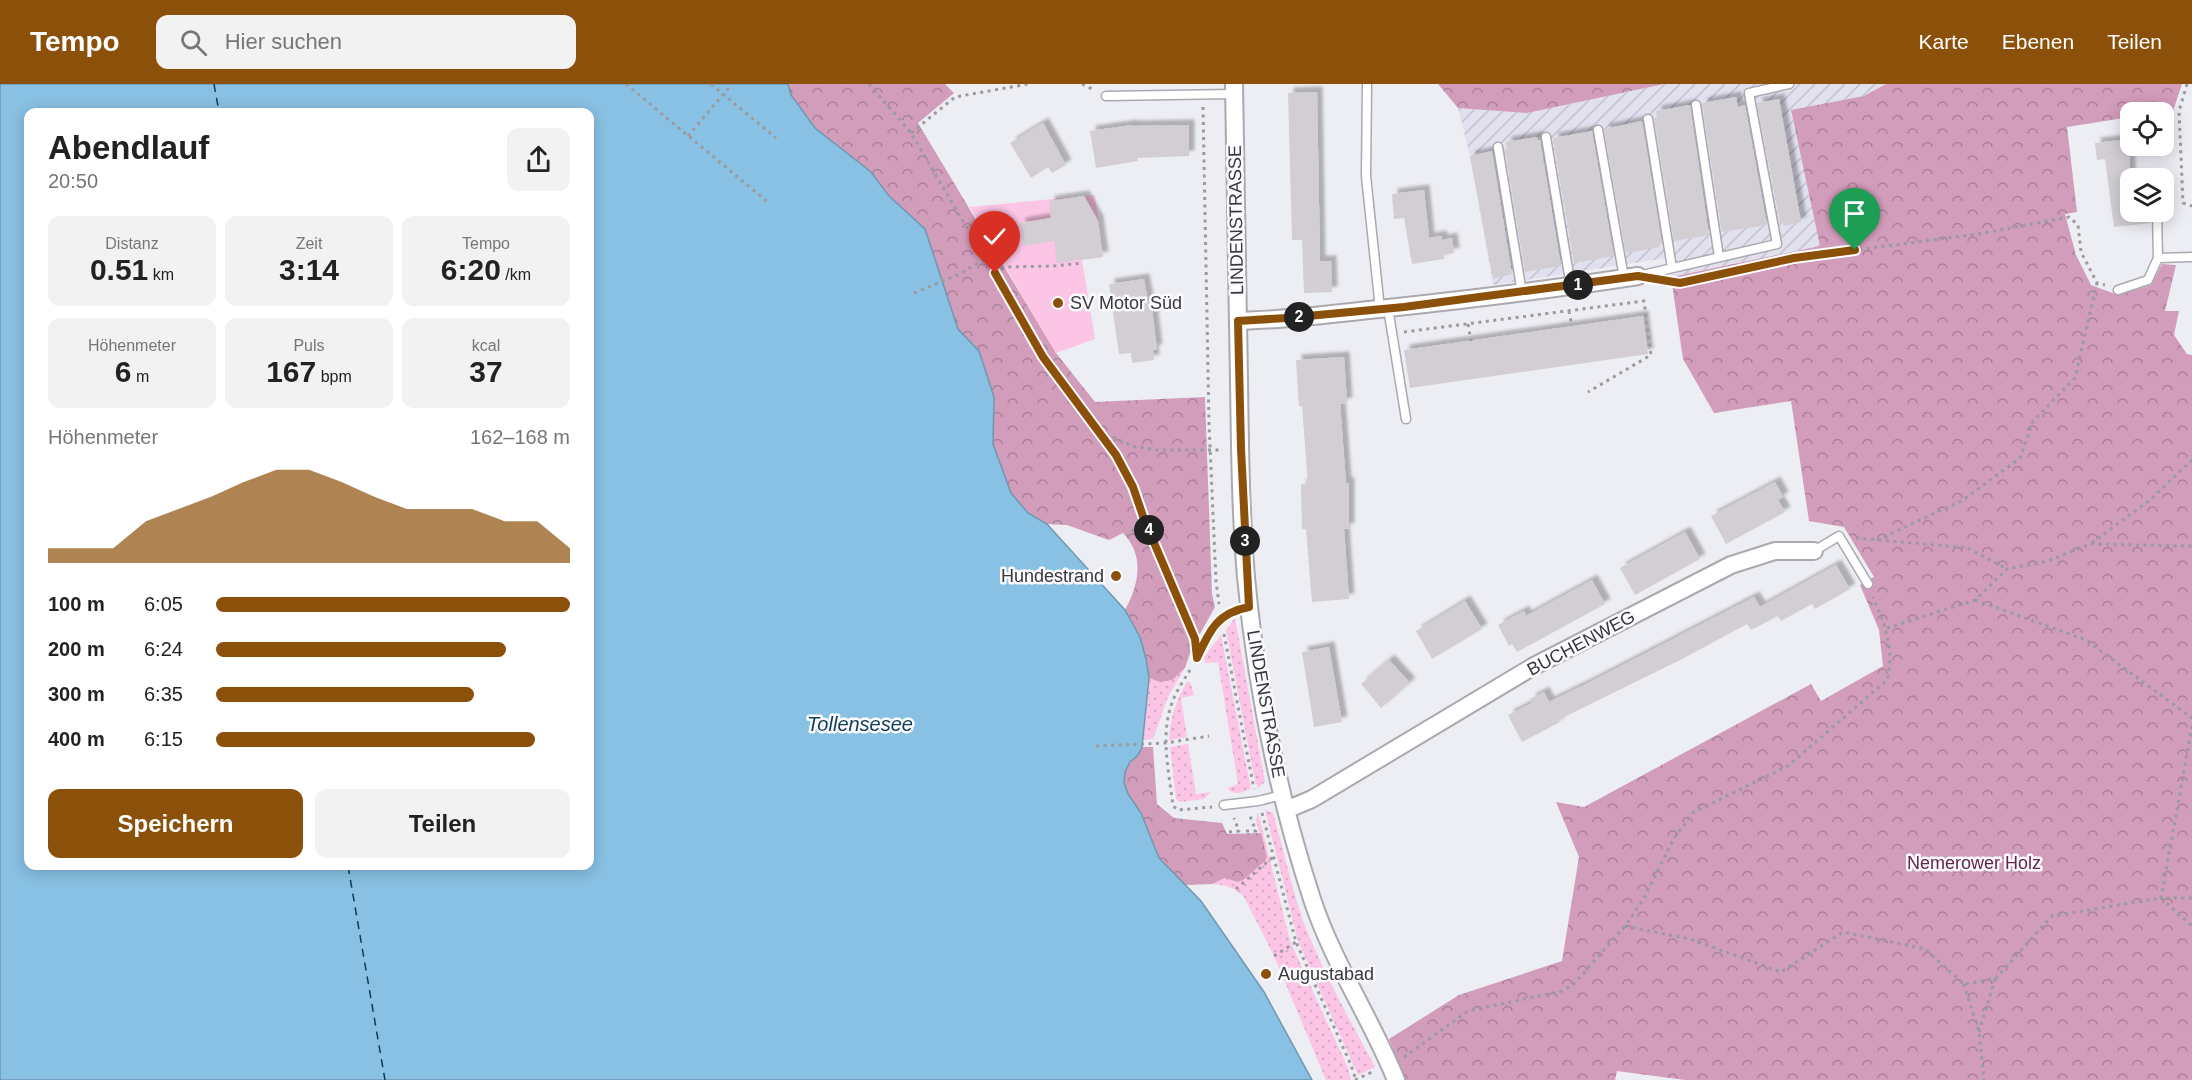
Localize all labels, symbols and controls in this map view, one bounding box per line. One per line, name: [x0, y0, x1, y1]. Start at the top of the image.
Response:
search box: [156, 15, 576, 69]
text: Tempo: [30, 26, 120, 57]
icon: search: [177, 26, 210, 59]
text: Hier suchen: [225, 29, 342, 54]
text: Karte: [1919, 30, 1969, 53]
text: Ebenen: [2002, 30, 2074, 53]
text: Teilen: [2107, 30, 2162, 53]
map controls: [2120, 102, 2174, 222]
button: locate: [2120, 102, 2174, 156]
button: share: [507, 128, 570, 191]
text: Abendlauf: [48, 129, 209, 166]
street label: LINDENSTRASSE: [1225, 145, 1247, 295]
button: layers: [2120, 168, 2174, 222]
text: 20:50: [48, 170, 98, 192]
pin: [1829, 188, 1880, 250]
icon: arrive: [1838, 197, 1871, 230]
pin: [969, 211, 1020, 273]
icon: check: [978, 220, 1011, 253]
text: Distanz: [105, 235, 159, 252]
text: Zeit: [296, 235, 322, 252]
text: Tempo: [462, 235, 510, 252]
text: 0.51: [90, 253, 148, 286]
text: 3:14: [279, 253, 339, 286]
text: 6:20: [441, 253, 501, 286]
text: km: [148, 266, 174, 283]
text: /km: [501, 266, 531, 283]
pin: 1: [1563, 270, 1593, 300]
text: 1: [1574, 276, 1582, 293]
place label: SV Motor Süd: [1070, 293, 1182, 313]
marker: SV Motor Süd: [1051, 296, 1065, 310]
pin: 2: [1284, 302, 1314, 332]
text: 2: [1295, 308, 1303, 325]
text: Höhenmeter: [88, 337, 176, 354]
text: Puls: [293, 337, 325, 354]
text: kcal: [472, 337, 500, 354]
text: 6: [115, 355, 131, 388]
text: 167: [266, 355, 316, 388]
text: 37: [469, 355, 503, 388]
text: m: [131, 368, 149, 385]
text: bpm: [316, 368, 352, 385]
text: Höhenmeter: [48, 426, 158, 448]
text: 162–168 m: [470, 426, 570, 448]
pin: 4: [1134, 515, 1164, 545]
text: 4: [1145, 521, 1153, 538]
pin: 3: [1230, 526, 1260, 556]
text: 3: [1241, 532, 1249, 549]
place label: Hundestrand: [1001, 566, 1104, 586]
marker: Hundestrand: [1109, 569, 1123, 583]
text: 100 m: [48, 593, 105, 615]
text: 6:05: [144, 593, 183, 615]
street label: BUCHENWEG: [1524, 606, 1638, 680]
street label: LINDENSTRASSE: [1243, 628, 1289, 780]
text: 200 m: [48, 638, 105, 660]
text: 6:24: [144, 638, 183, 660]
text: 300 m: [48, 683, 105, 705]
text: 6:35: [144, 683, 183, 705]
water label: Tollensesee: [807, 713, 913, 735]
text: 400 m: [48, 728, 105, 750]
text: 6:15: [144, 728, 183, 750]
button: Speichern: [48, 789, 303, 858]
button: Teilen: [315, 789, 570, 858]
park label: Nemerower Holz: [1907, 853, 2041, 873]
place label: Augustabad: [1278, 964, 1374, 984]
marker: Augustabad: [1259, 967, 1273, 981]

